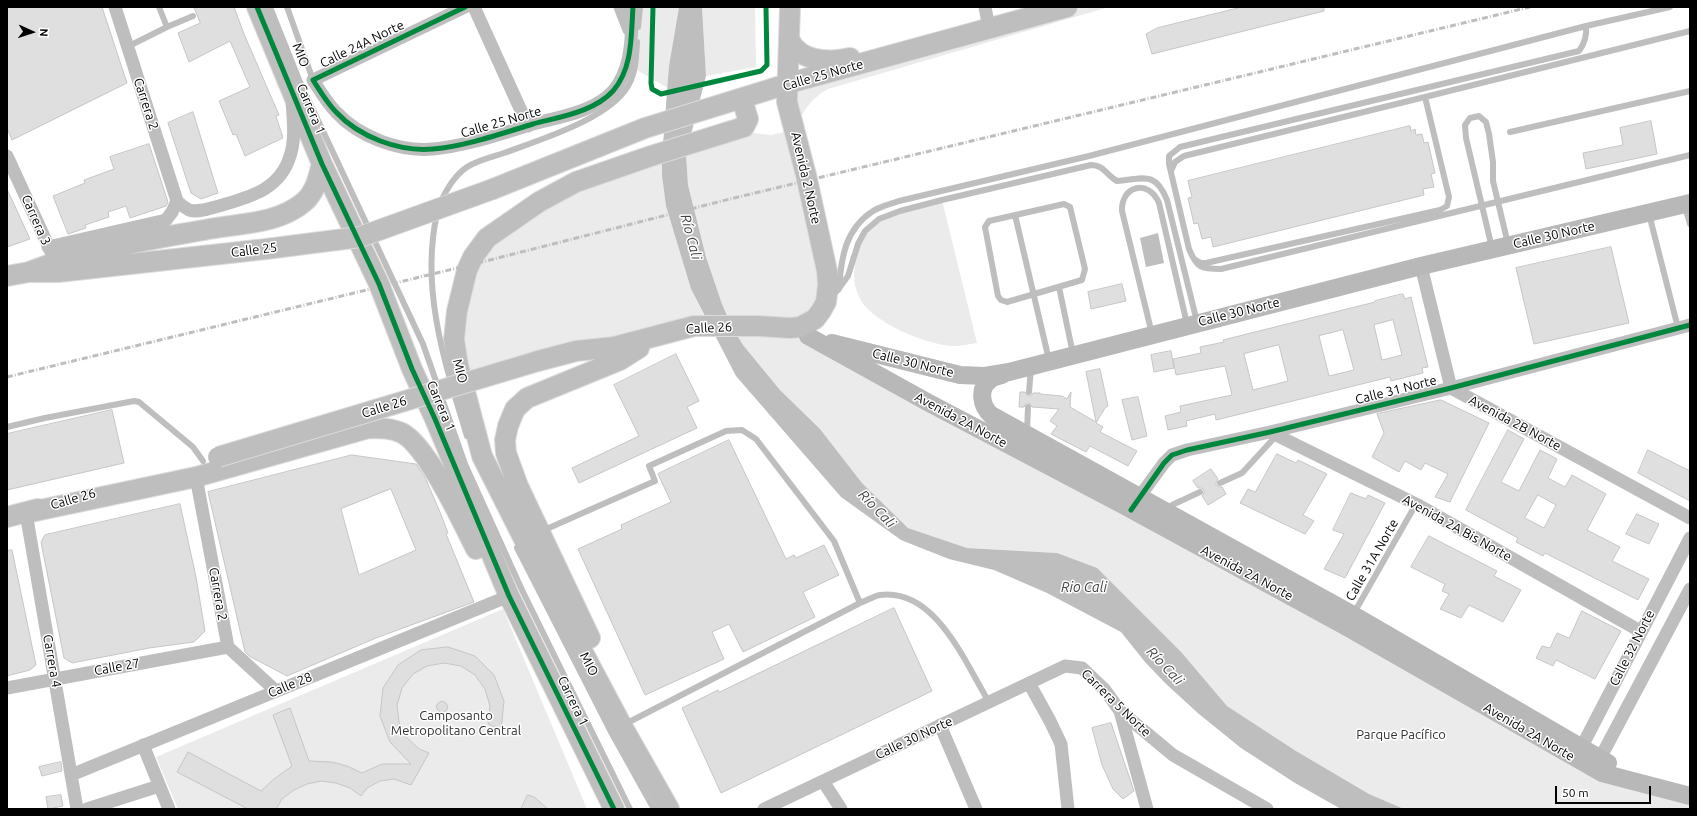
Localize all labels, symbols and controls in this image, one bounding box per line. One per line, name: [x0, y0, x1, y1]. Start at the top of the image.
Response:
north arrow: [12, 12, 52, 52]
street label: Calle 24A Norte: [317, 17, 407, 71]
text: N: [38, 28, 50, 37]
street label: MIO: [289, 41, 313, 69]
street label: Calle 25 Norte: [781, 56, 865, 94]
street label: Carrera 2: [130, 76, 162, 132]
street label: Carrera 1: [293, 81, 329, 137]
street label: Calle 25 Norte: [459, 103, 543, 141]
street label: Avenida 2 Norte: [788, 130, 824, 226]
street label: Carrera 3: [18, 192, 54, 248]
water label: Río Cali: [677, 212, 705, 262]
street label: Calle 30 Norte: [1512, 218, 1596, 252]
street label: Calle 25: [230, 239, 278, 261]
street label: Calle 30 Norte: [1197, 294, 1281, 330]
street label: Calle 26: [685, 319, 733, 337]
street label: Calle 30 Norte: [871, 345, 955, 381]
street label: MIO: [449, 357, 471, 385]
street label: Calle 31 Norte: [1354, 372, 1438, 408]
street label: Carrera 1: [423, 378, 459, 434]
street label: Avenida 2A Norte: [912, 389, 1010, 451]
street label: Avenida 2B Norte: [1466, 392, 1564, 454]
street label: Calle 26: [360, 393, 408, 421]
street label: Calle 26: [49, 485, 97, 513]
water label: Río Cali: [855, 487, 899, 531]
street label: Avenida 2A Bis Norte: [1400, 491, 1514, 565]
street label: Calle 31A Norte: [1342, 516, 1402, 604]
street label: Avenida 2A Norte: [1198, 542, 1296, 604]
street label: Carrera 2: [206, 566, 230, 622]
water label: Rio Cali: [1061, 579, 1107, 595]
street label: Calle 32 Norte: [1606, 607, 1658, 689]
street label: Carrera 4: [40, 633, 64, 689]
water label: Río Cali: [1143, 643, 1187, 689]
street label: MIO: [576, 649, 602, 679]
street label: Calle 27: [93, 655, 141, 679]
street label: Carrera 5 Norte: [1078, 666, 1154, 740]
street label: Calle 28: [266, 669, 314, 701]
street label: Carrera 1: [554, 673, 592, 729]
street label: Avenida 2A Norte: [1481, 700, 1577, 764]
park label: Camposanto Metropolitano Central: [391, 708, 521, 739]
street label: Calle 30 Norte: [873, 713, 955, 763]
park label: Parque Pacífico: [1356, 727, 1446, 743]
scale bar: [1557, 778, 1653, 804]
text: 50 m: [1562, 786, 1589, 799]

